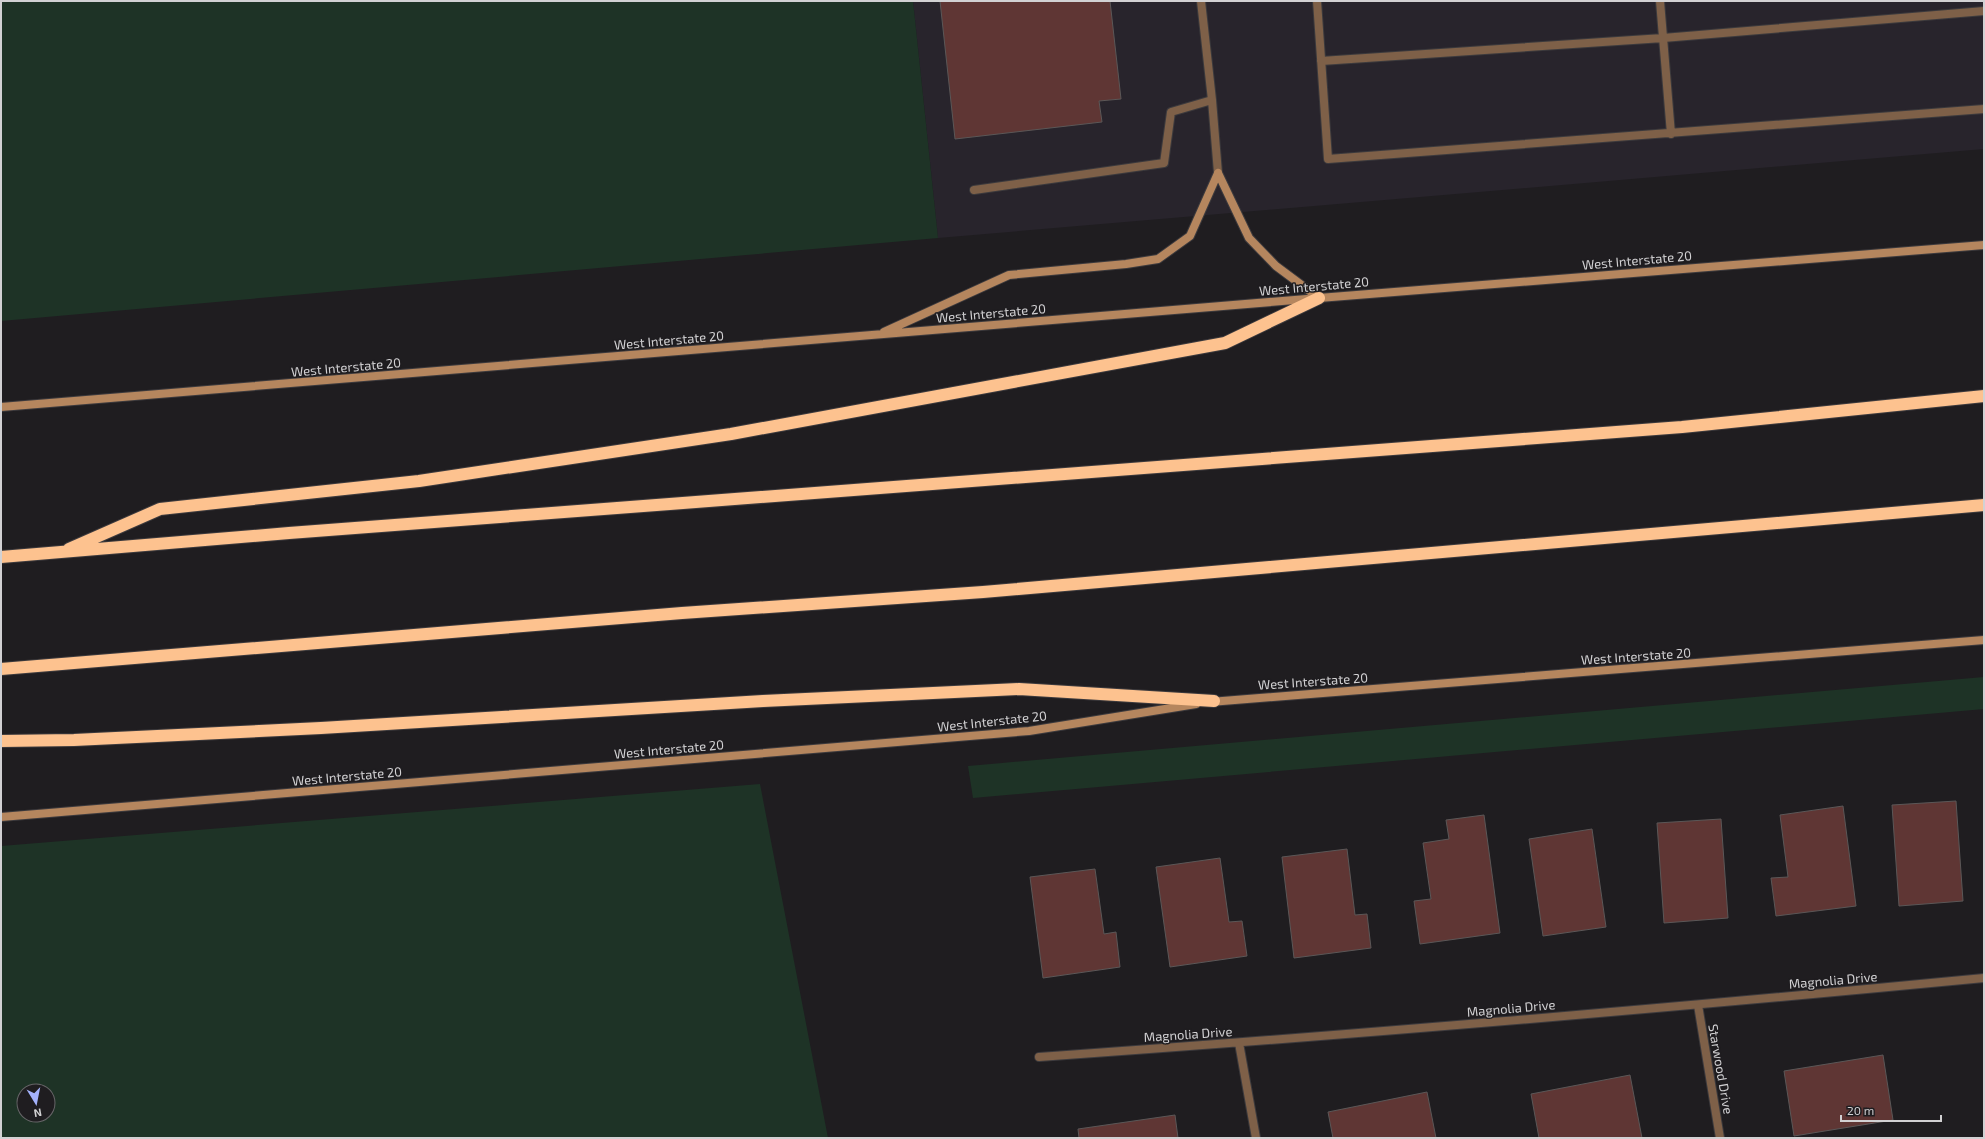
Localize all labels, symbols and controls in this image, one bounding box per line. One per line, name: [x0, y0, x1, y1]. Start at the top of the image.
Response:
street label: West Interstate 20: [1581, 247, 1693, 273]
street label: West Interstate 20: [1258, 273, 1370, 299]
street label: West Interstate 20: [935, 300, 1047, 326]
street label: West Interstate 20: [613, 327, 725, 353]
street label: West Interstate 20: [290, 354, 402, 380]
street label: West Interstate 20: [1580, 644, 1692, 668]
street label: West Interstate 20: [1257, 669, 1369, 693]
street label: West Interstate 20: [936, 707, 1048, 735]
street label: West Interstate 20: [613, 736, 725, 762]
street label: West Interstate 20: [291, 763, 403, 789]
street label: Magnolia Drive: [1788, 968, 1878, 992]
street label: Magnolia Drive: [1466, 996, 1556, 1020]
street label: Magnolia Drive: [1143, 1023, 1233, 1045]
street label: Starwood Drive: [1705, 1023, 1737, 1115]
north arrow: [16, 1083, 56, 1123]
scale bar: [1841, 1097, 1941, 1123]
text: 20 m: [1847, 1103, 1874, 1117]
text: N: [33, 1106, 43, 1120]

